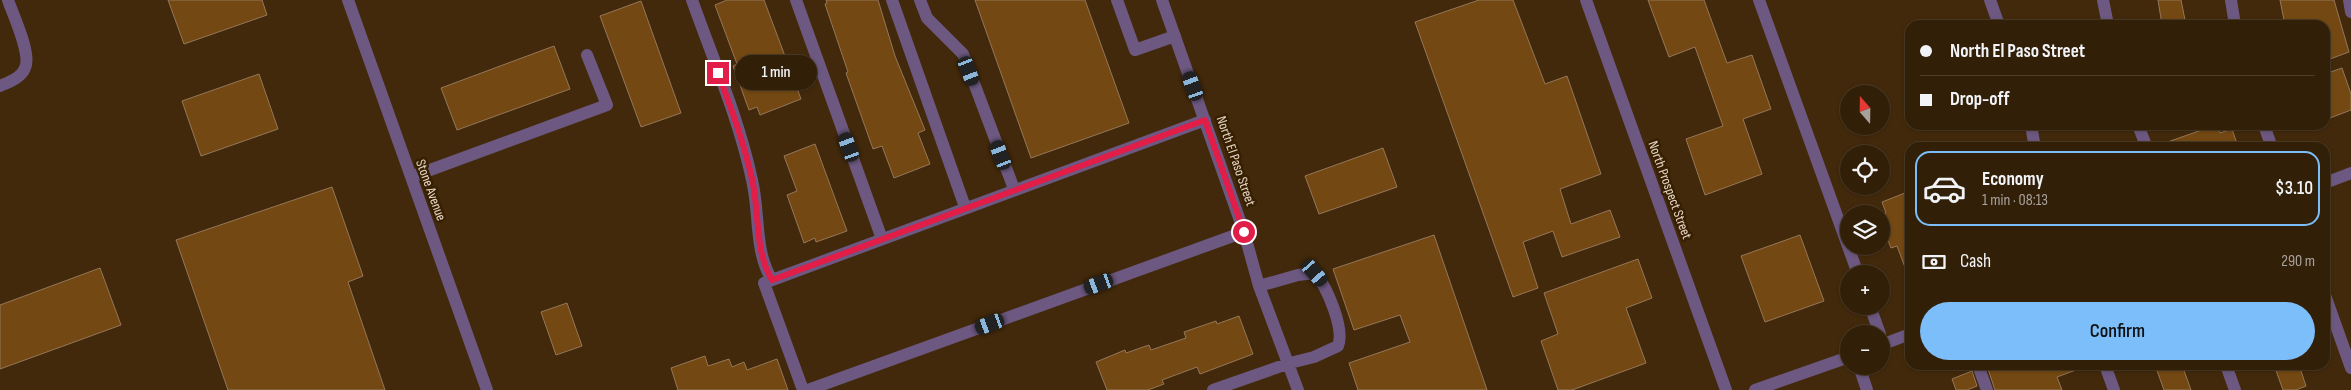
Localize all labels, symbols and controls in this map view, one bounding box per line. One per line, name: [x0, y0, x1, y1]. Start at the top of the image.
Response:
text: North El Paso Street: [1950, 40, 2085, 63]
car: [956, 54, 981, 88]
callout: 1 min: [736, 56, 818, 90]
route end: [707, 62, 729, 84]
text: 1 min: [761, 63, 791, 82]
car: [1180, 69, 1205, 103]
north arrow: [1840, 85, 1890, 135]
map controls: [1840, 85, 1890, 375]
text: Drop-off: [1950, 88, 2010, 111]
street label: North El Paso Street: [1213, 114, 1259, 208]
car: [836, 130, 861, 164]
car: [988, 138, 1013, 172]
street label: North Prospect Street: [1644, 139, 1696, 241]
button: locate: [1840, 145, 1890, 195]
street label: Stone Avenue: [412, 157, 450, 223]
icon: car: [1922, 166, 1967, 211]
text: Economy: [1982, 168, 2044, 191]
text: $3.10: [2275, 177, 2313, 200]
text: 1 min · 08:13: [1982, 191, 2048, 210]
button: layers: [1840, 205, 1890, 255]
route start: [1233, 221, 1255, 243]
icon: cash: [1920, 248, 1948, 276]
text: Cash: [1960, 250, 1991, 273]
text: 290 m: [2281, 252, 2315, 271]
car: [1299, 257, 1330, 289]
button: +: [1840, 265, 1890, 315]
car: [1082, 272, 1115, 296]
button: Confirm: [1920, 302, 2315, 360]
car: [973, 312, 1006, 336]
button: −: [1840, 325, 1890, 375]

